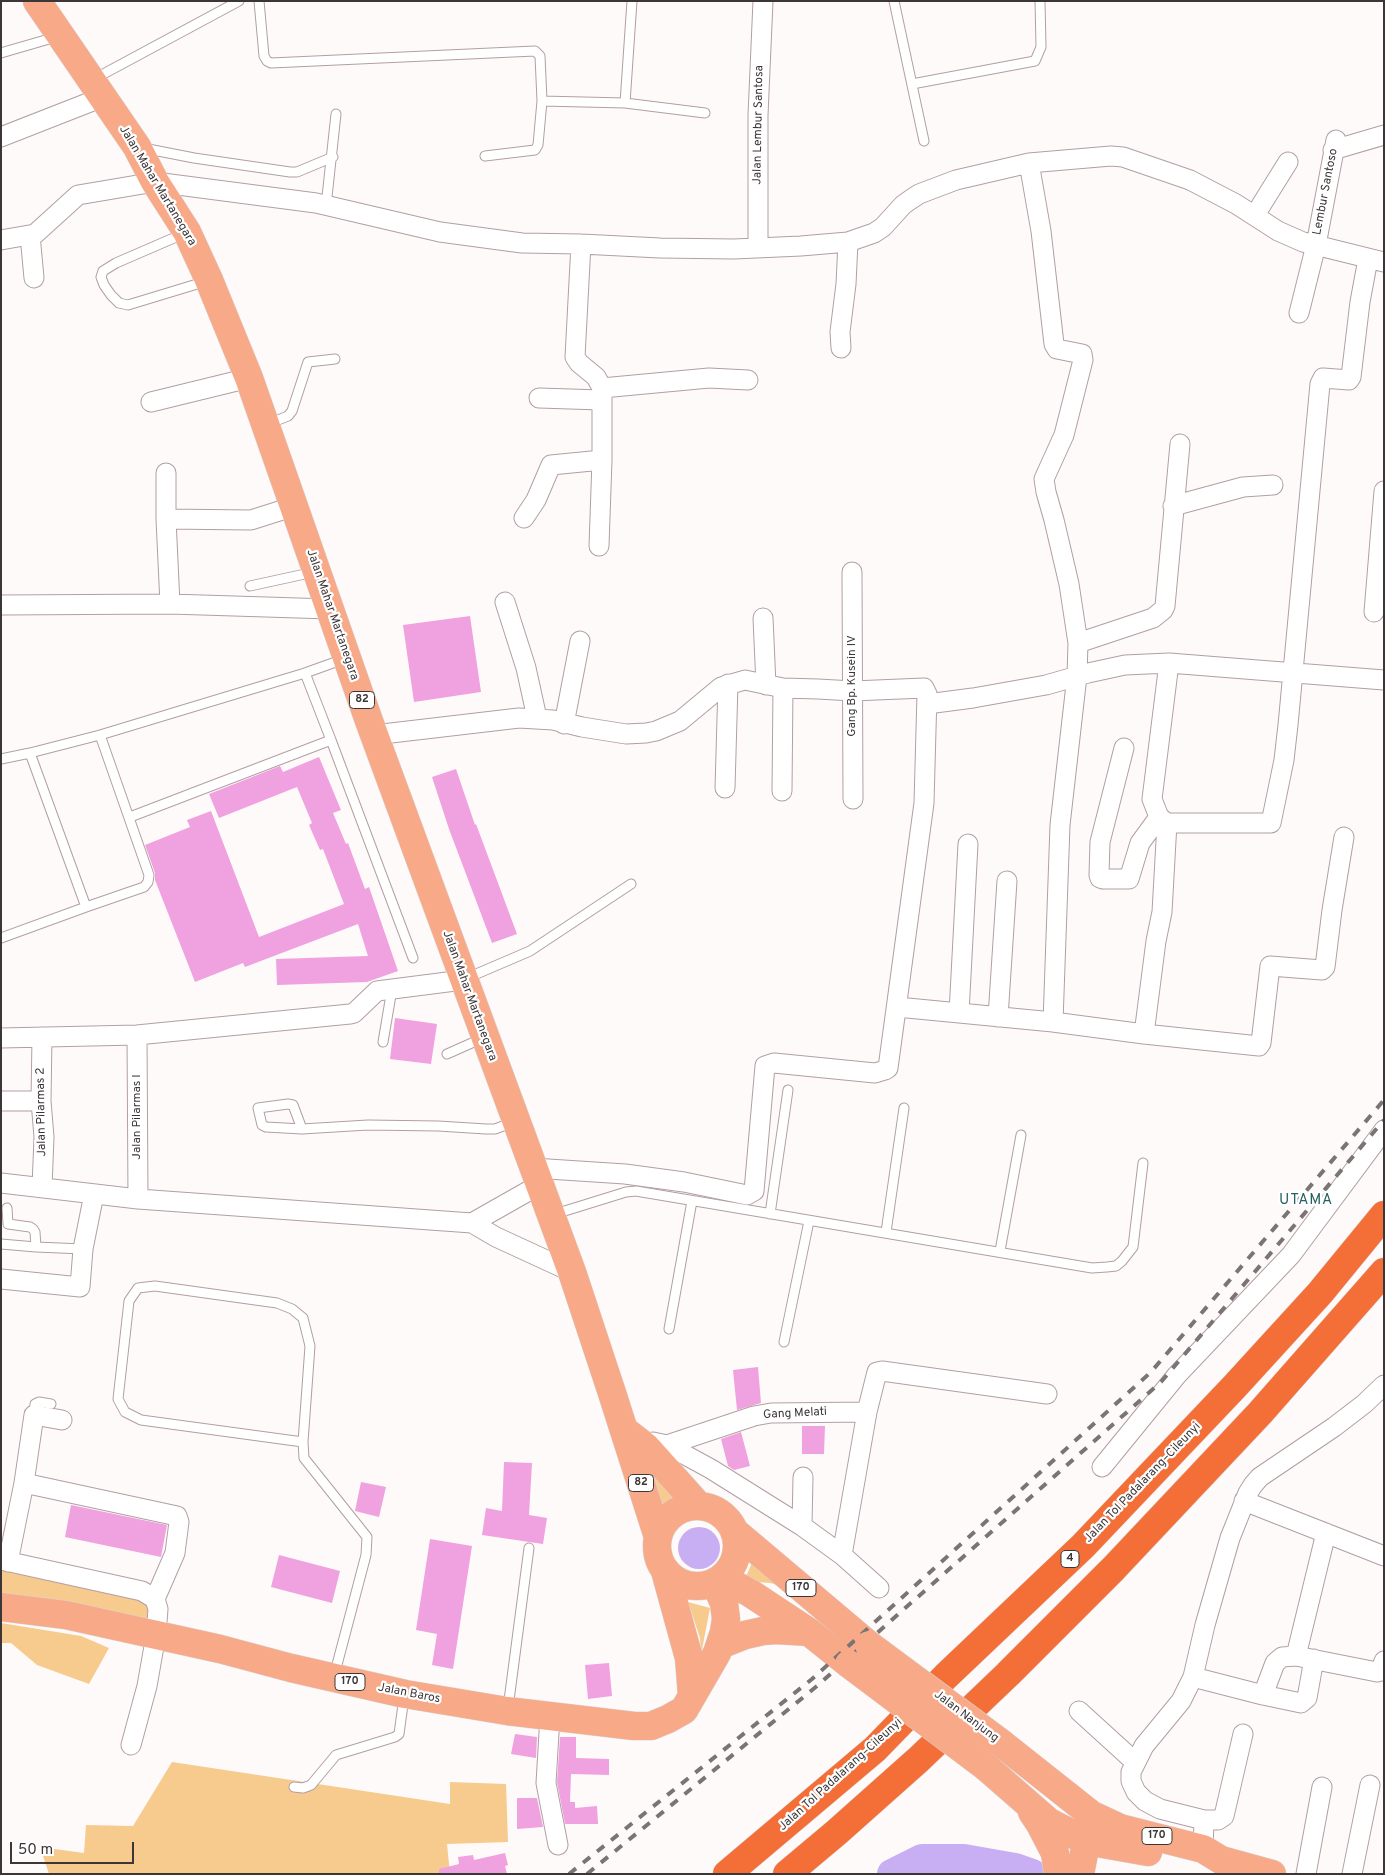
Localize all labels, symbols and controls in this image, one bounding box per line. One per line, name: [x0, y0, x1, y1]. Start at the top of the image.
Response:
street label: Jalan Lembur Santosa: [751, 65, 767, 185]
street label: Jalan Mahar Martanegara: [115, 123, 199, 249]
street label: Lembur Santoso: [1311, 147, 1341, 237]
street label: Jalan Mahar Martanegara: [303, 548, 361, 682]
street label: Gang Bp. Kusein IV: [846, 635, 860, 737]
road number: 82: [350, 692, 374, 708]
street label: Jalan Mahar Martanegara: [439, 929, 499, 1063]
street label: Jalan Pilarmas 2: [34, 1067, 50, 1157]
street label: Jalan Pilarmas I: [131, 1074, 145, 1160]
district label: UTAMA: [1278, 1192, 1334, 1210]
street label: Gang Melati: [763, 1405, 827, 1423]
street label: Jalan Tol Padalarang–Cileunyi: [1082, 1420, 1204, 1546]
road number: 82: [628, 1475, 654, 1492]
road number: 4: [1061, 1550, 1079, 1568]
road number: 170: [786, 1580, 816, 1596]
road number: 170: [335, 1674, 365, 1690]
street label: Jalan Baros: [377, 1681, 441, 1707]
street label: Jalan Nanjung: [931, 1688, 1001, 1746]
street label: Jalan Tol Padalarang–Cileunyi: [776, 1716, 906, 1834]
road number: 170: [1142, 1828, 1172, 1844]
scale bar: [12, 1832, 136, 1864]
text: 50 m: [18, 1841, 53, 1860]

